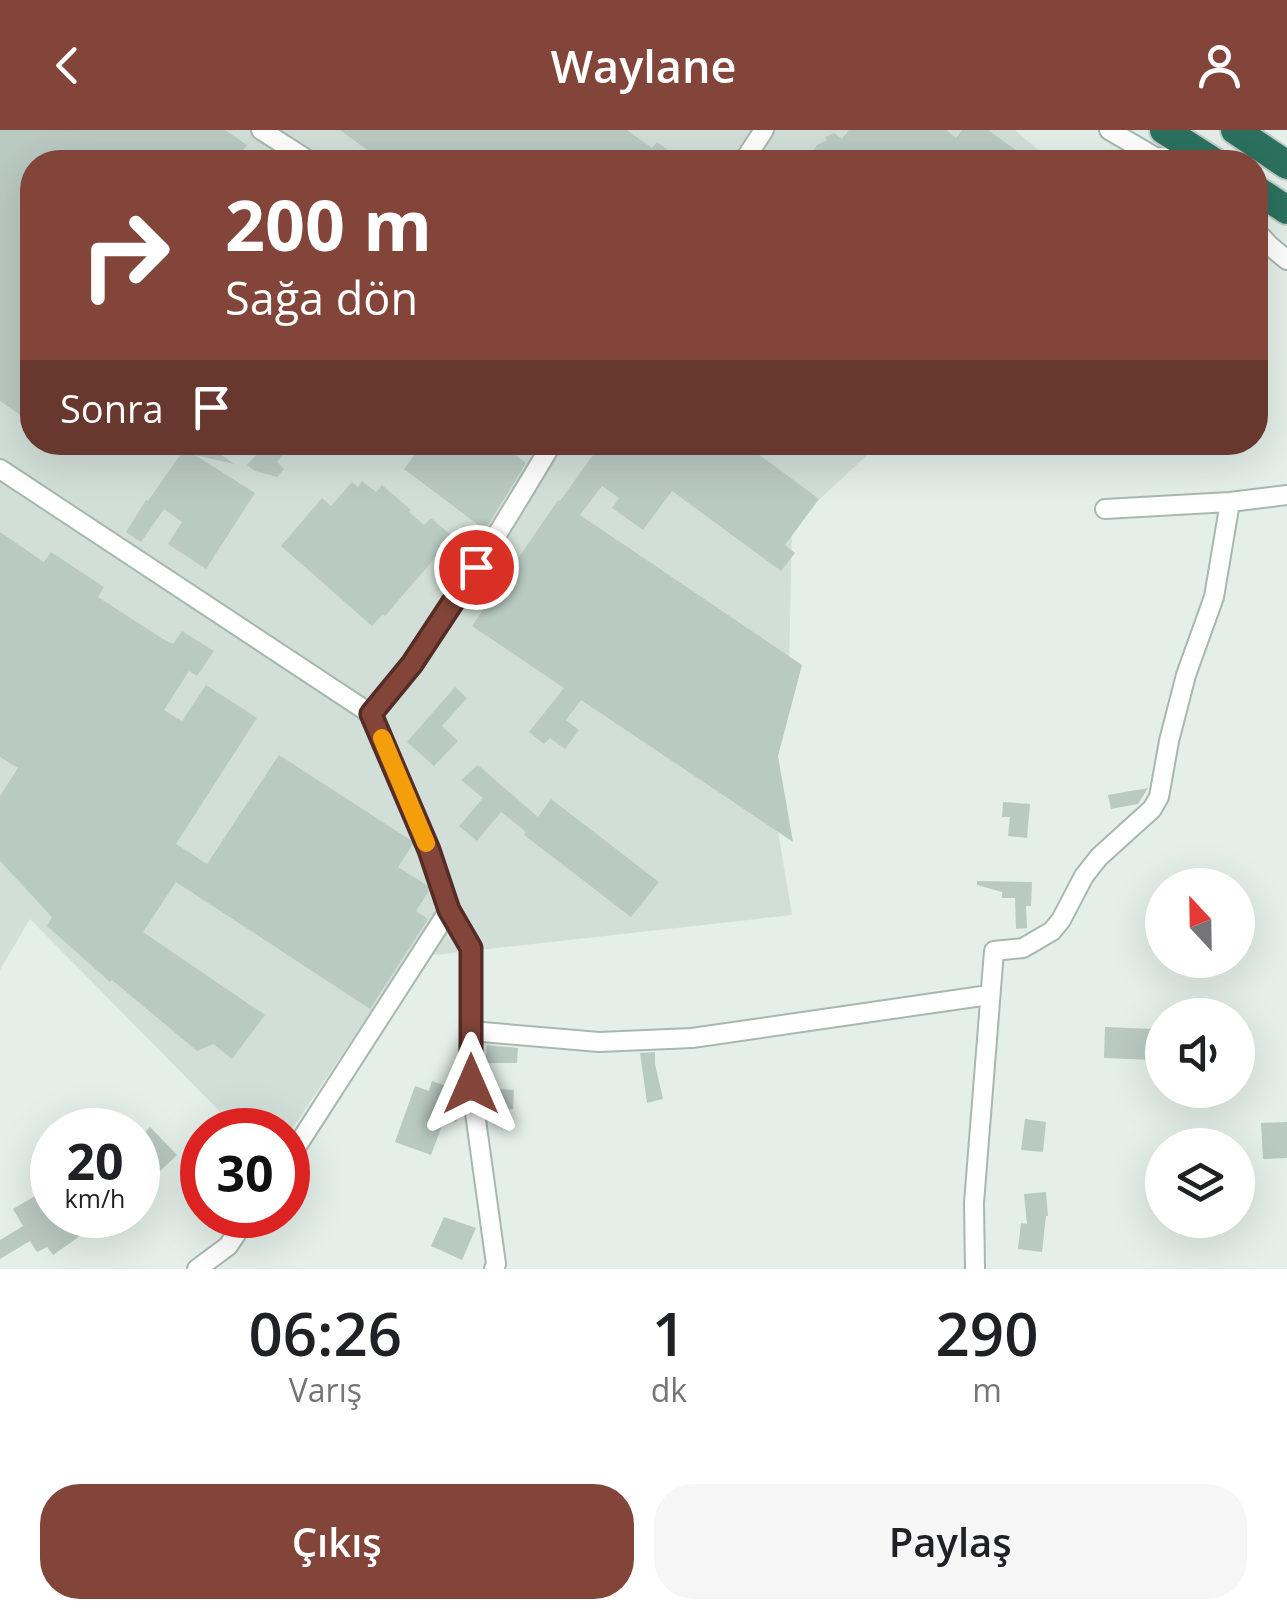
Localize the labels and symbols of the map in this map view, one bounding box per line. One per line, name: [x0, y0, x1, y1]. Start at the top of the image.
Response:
pin: [434, 525, 519, 610]
north arrow: [1145, 868, 1255, 978]
position arrow: [419, 1032, 523, 1136]
speed limit sign: 30: [180, 1108, 310, 1238]

